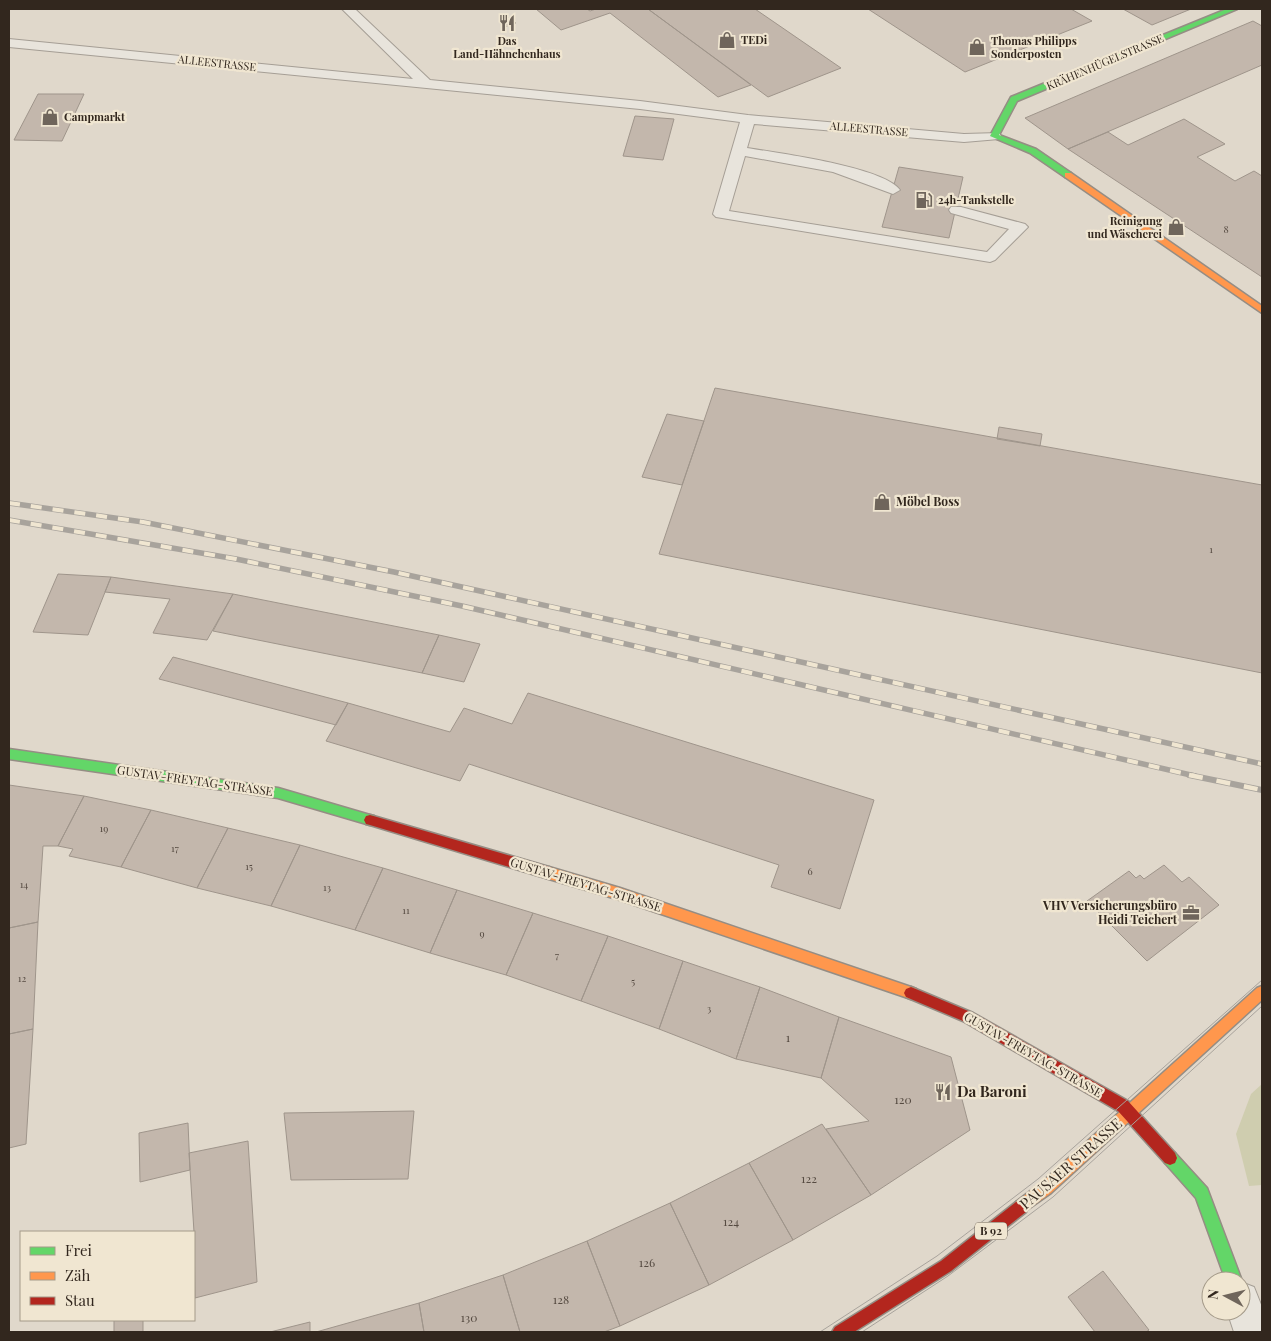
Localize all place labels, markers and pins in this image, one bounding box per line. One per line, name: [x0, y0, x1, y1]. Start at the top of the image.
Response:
restaurant icon: Das Land-Hähnchenhaus: [497, 13, 517, 33]
shop icon: TEDi: [717, 30, 737, 50]
place label: TEDi: [741, 32, 768, 47]
place label: Das Land-Hähnchenhaus: [453, 33, 561, 61]
place label: Thomas Philipps Sonderposten: [991, 33, 1077, 61]
shop icon: Thomas Philipps Sonderposten: [967, 37, 987, 57]
shop icon: Campmarkt: [40, 107, 60, 127]
place label: Campmarkt: [64, 109, 125, 124]
fuel station icon: 24h-Tankstelle: [914, 190, 934, 210]
place label: 24h-Tankstelle: [938, 192, 1015, 207]
place label: Reinigung und Wäscherei: [1088, 213, 1163, 241]
shop icon: Reinigung und Wäscherei: [1166, 217, 1186, 237]
shop icon: Möbel Boss: [872, 492, 892, 512]
place label: Möbel Boss: [896, 493, 960, 509]
place label: VHV Versicherungsbüro Heidi Teichert: [1042, 897, 1178, 927]
office icon: VHV Versicherungsbüro Heidi Teichert: [1181, 903, 1201, 923]
place label: Da Baroni: [957, 1081, 1027, 1101]
restaurant icon: Da Baroni: [933, 1082, 953, 1102]

